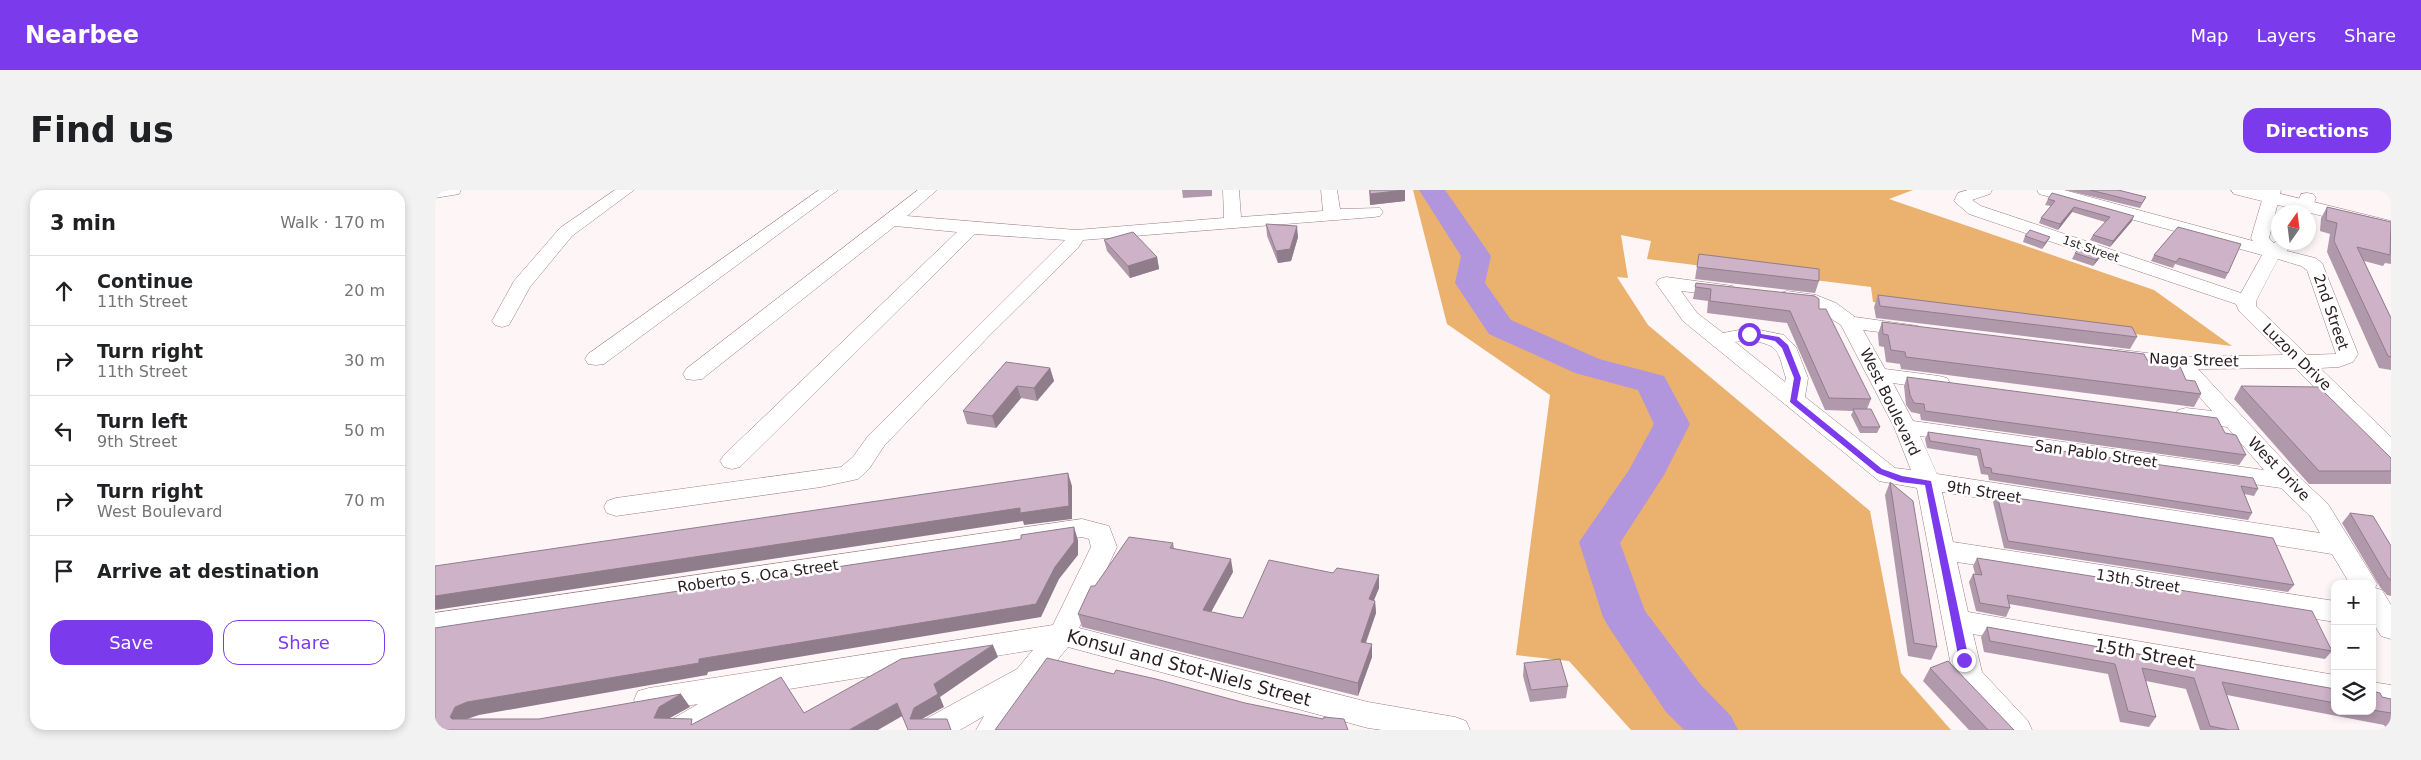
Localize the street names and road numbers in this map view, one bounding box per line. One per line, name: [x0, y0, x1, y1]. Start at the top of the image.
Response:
street label: 1st Street: [2061, 233, 2121, 265]
street label: 2nd Street: [2310, 272, 2352, 352]
street label: Luzon Drive: [2259, 320, 2335, 394]
street label: West Boulevard: [1856, 345, 1924, 459]
street label: Naga Street: [2149, 349, 2239, 371]
street label: West Drive: [2244, 433, 2314, 505]
street label: San Pablo Street: [2033, 436, 2159, 472]
street label: 9th Street: [1945, 477, 2023, 507]
street label: Roberto S. Oca Street: [676, 556, 840, 596]
street label: 13th Street: [2095, 565, 2181, 597]
street label: Konsul and Stot-Niels Street: [1065, 625, 1313, 710]
street label: 15th Street: [2093, 634, 2197, 673]

